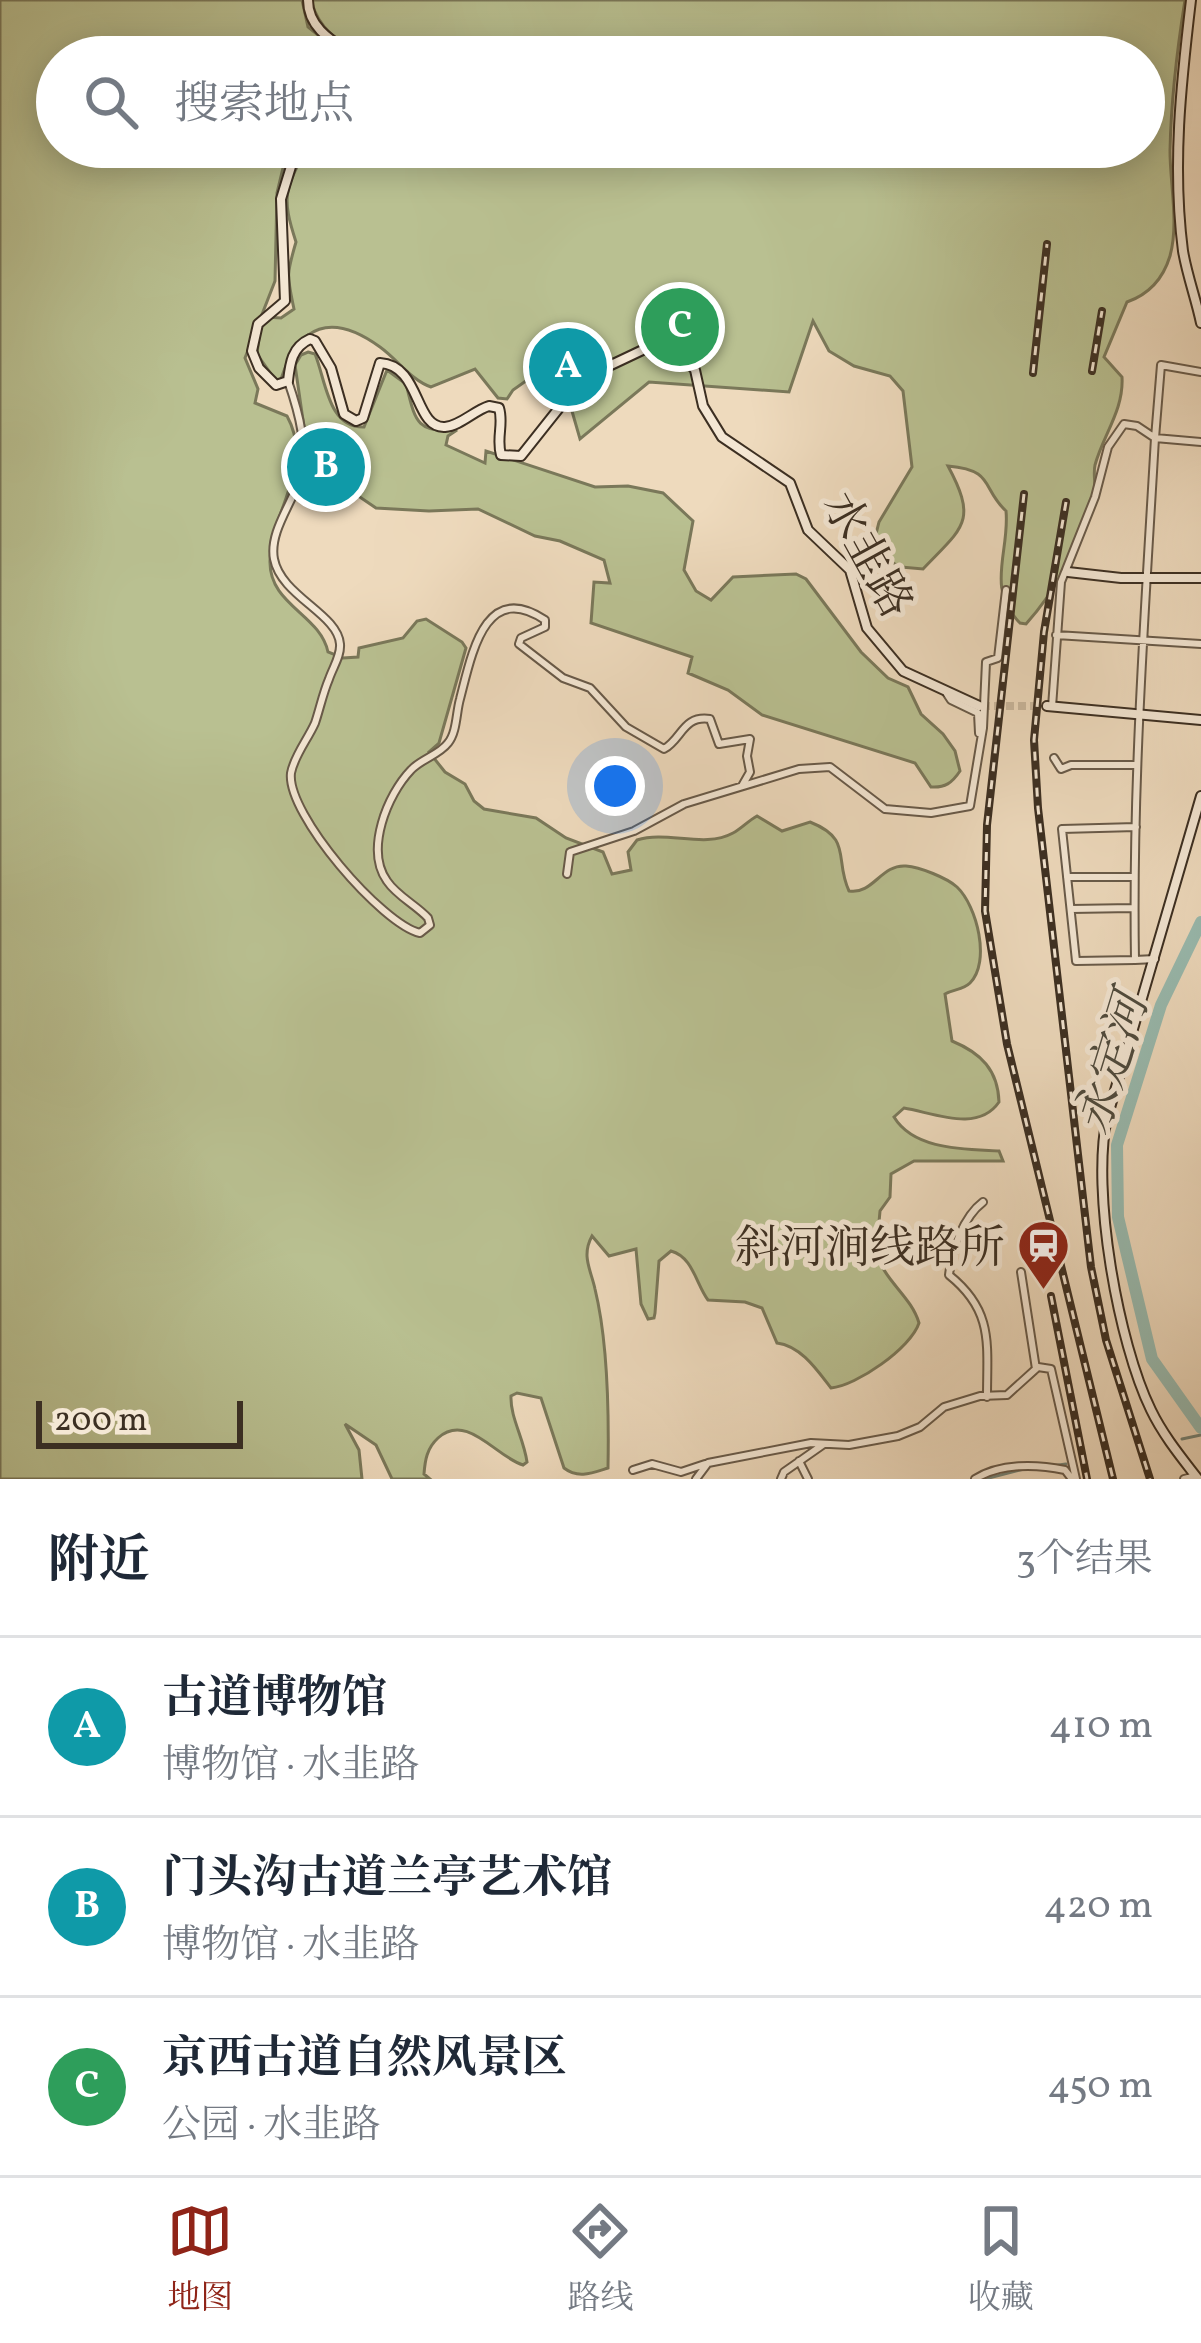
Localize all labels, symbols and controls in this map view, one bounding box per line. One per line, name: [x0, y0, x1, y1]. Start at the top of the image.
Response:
search box: [36, 36, 1165, 168]
icon: search: [78, 69, 144, 135]
text: 搜索地点: [174, 75, 354, 138]
pin: C: [641, 282, 719, 372]
pin: A: [529, 322, 607, 412]
pin: B: [287, 422, 365, 512]
street label: 水韭路: [805, 482, 925, 630]
your location: [585, 756, 645, 816]
water label: 永定河: [1061, 978, 1170, 1143]
station icon: 斜河涧线路所: [1016, 1218, 1072, 1292]
place label: 斜河涧线路所: [735, 1219, 1005, 1282]
scale bar: [36, 1395, 243, 1448]
text: 200 m: [54, 1399, 148, 1445]
text: 附近: [48, 1527, 150, 1598]
text: 3个结果: [1016, 1534, 1153, 1588]
text: 古道博物馆: [162, 1669, 387, 1732]
text: A: [73, 1700, 101, 1754]
text: 410 m: [1049, 1700, 1153, 1754]
text: 博物馆 · 水韭路: [162, 1740, 419, 1794]
text: 门头沟古道兰亭艺术馆: [162, 1849, 612, 1912]
text: B: [74, 1880, 100, 1934]
text: 420 m: [1043, 1880, 1153, 1934]
text: 博物馆 · 水韭路: [162, 1920, 419, 1974]
text: 京西古道自然风景区: [162, 2029, 567, 2092]
text: C: [74, 2060, 100, 2114]
text: 450 m: [1047, 2060, 1153, 2114]
text: 公园 · 水韭路: [162, 2100, 380, 2154]
tab: 地图: [167, 2198, 233, 2323]
tab: 路线: [567, 2198, 633, 2323]
tab: 收藏: [968, 2198, 1034, 2323]

